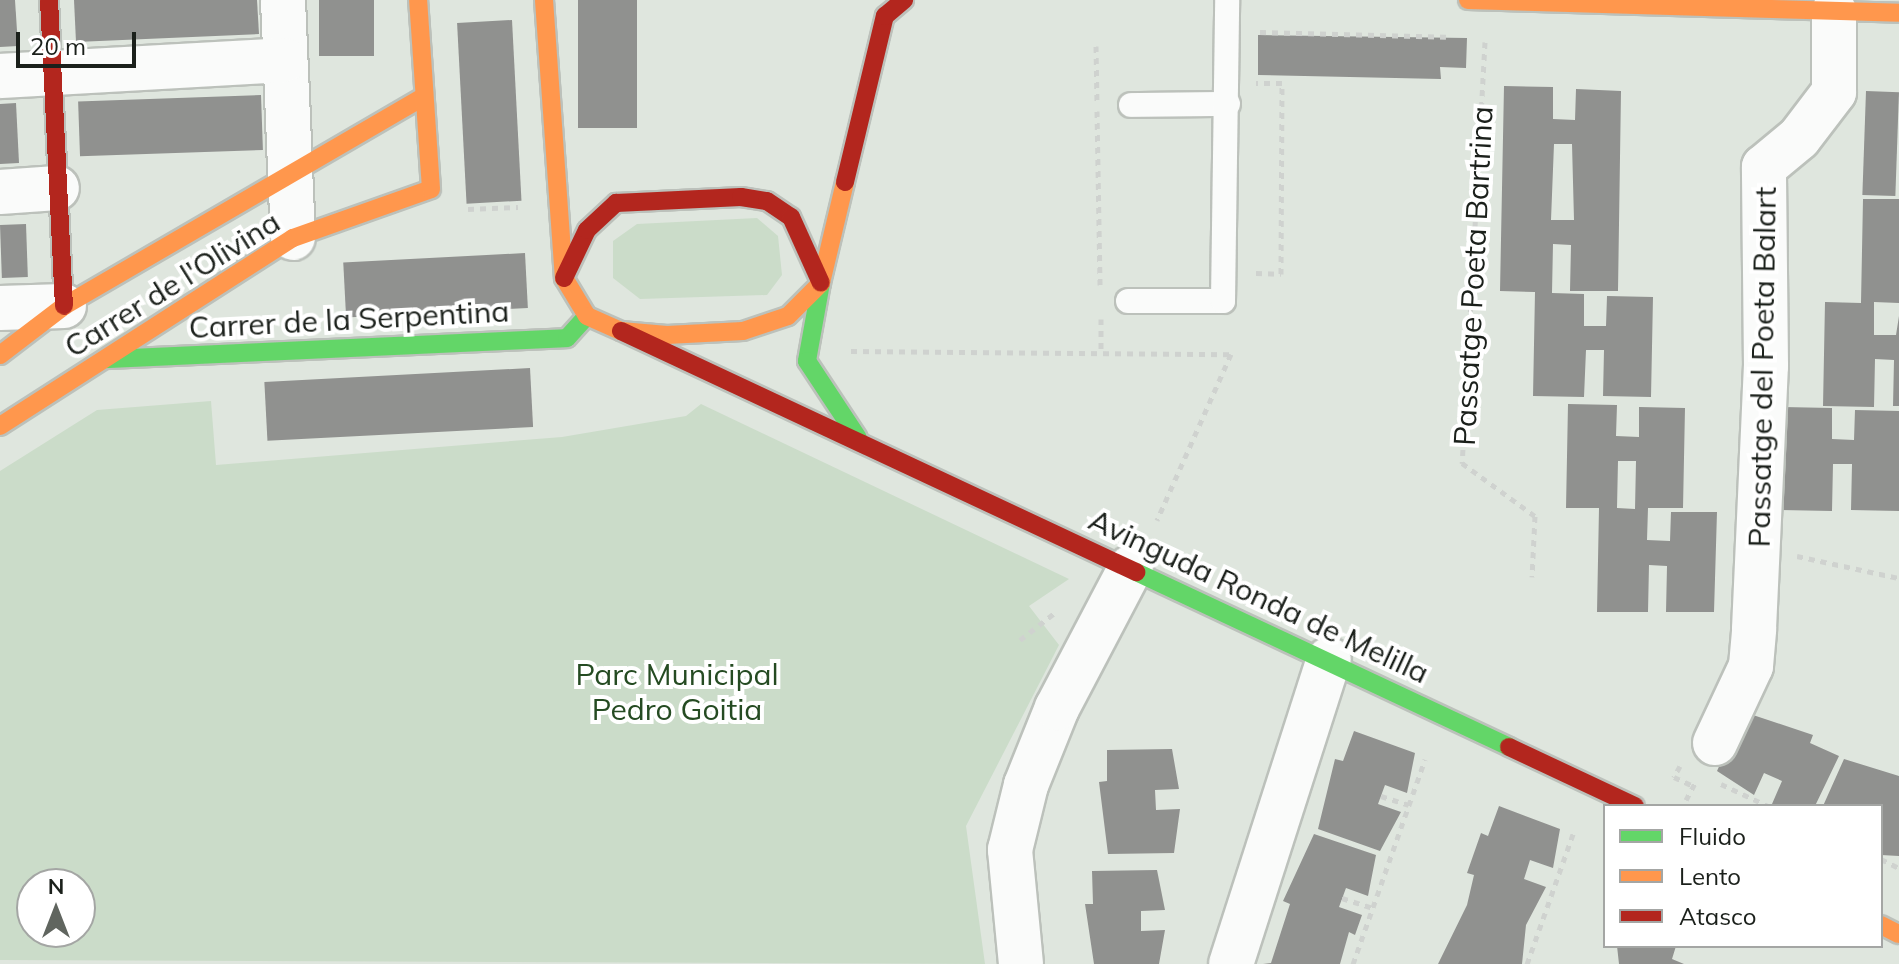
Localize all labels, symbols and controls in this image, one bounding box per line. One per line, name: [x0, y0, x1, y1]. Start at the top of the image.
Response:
scale bar: [20, 16, 140, 66]
text: 20 m: [30, 31, 86, 61]
street label: Passatge Poeta Bartrina: [1446, 105, 1500, 447]
street label: Passatge del Poeta Balart: [1741, 186, 1783, 548]
street label: Carrer de l'Olivina: [58, 203, 286, 365]
street label: Carrer de la Serpentina: [188, 293, 510, 345]
street label: Avinguda Ronda de Melilla: [1083, 501, 1435, 691]
park label: Parc Municipal Pedro Goitia: [575, 656, 779, 726]
legend: [1603, 804, 1883, 948]
text: Fluido: [1679, 821, 1746, 851]
text: Lento: [1679, 861, 1741, 891]
north arrow: [16, 868, 96, 948]
text: N: [48, 872, 64, 900]
text: Atasco: [1679, 901, 1756, 931]

